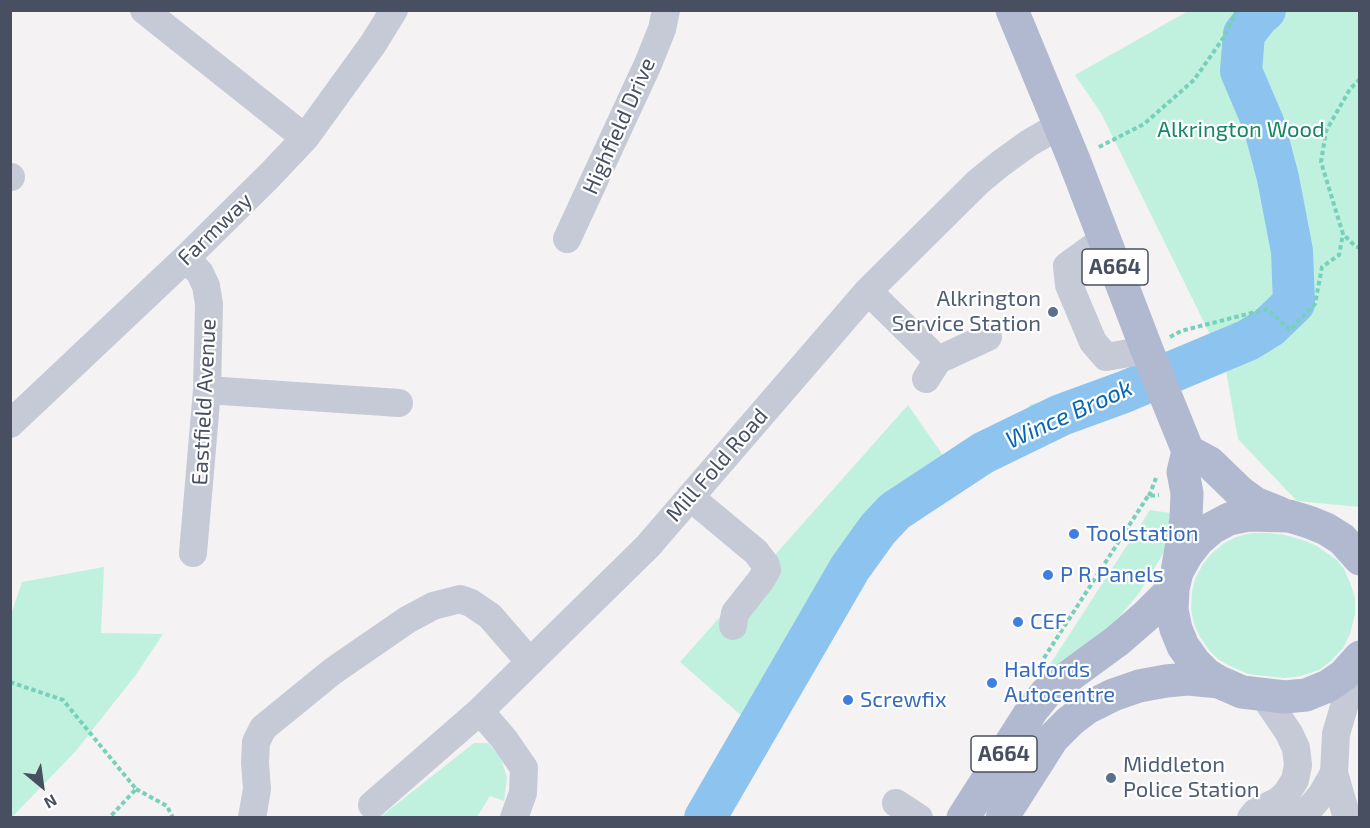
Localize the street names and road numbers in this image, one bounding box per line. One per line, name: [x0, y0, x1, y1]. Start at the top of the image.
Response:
street label: Highfield Drive: [577, 54, 661, 198]
street label: Farmway: [172, 187, 258, 271]
road number: A664: [1082, 249, 1148, 285]
street label: Eastfield Avenue: [186, 318, 222, 486]
street label: Mill Fold Road: [661, 403, 773, 527]
road number: A664: [971, 736, 1037, 772]

